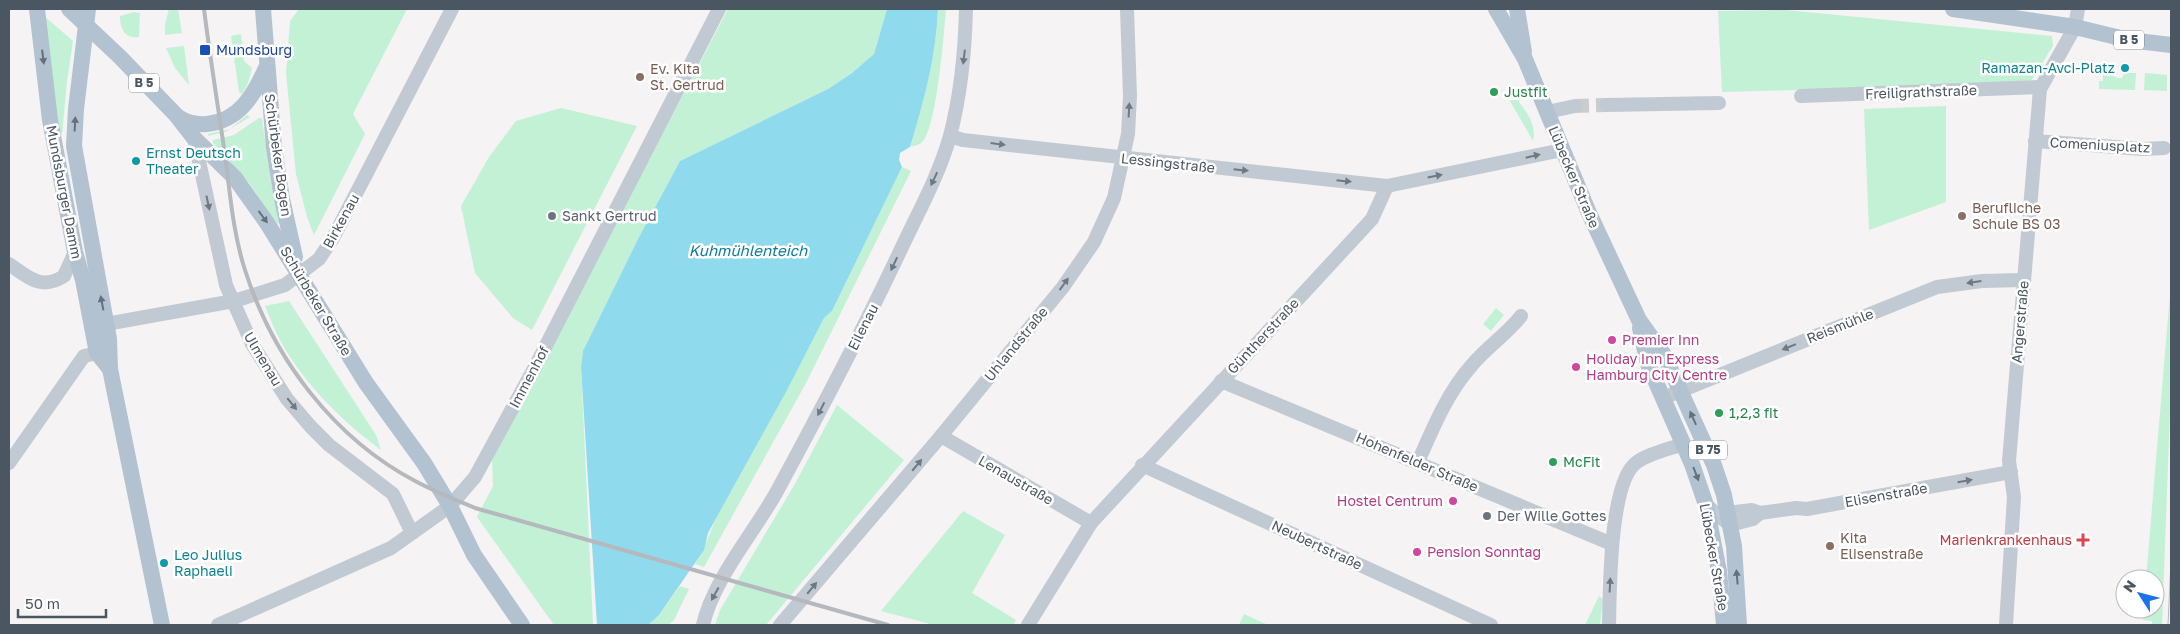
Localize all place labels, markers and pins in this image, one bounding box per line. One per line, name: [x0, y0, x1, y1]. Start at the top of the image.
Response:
place label: Mundsburg: [216, 41, 292, 58]
marker: Mundsburg: [198, 43, 212, 57]
place label: Ramazan-Avci-Platz: [1981, 59, 2115, 76]
place label: Ev. Kita St. Gertrud: [650, 60, 724, 93]
marker: Ramazan-Avci-Platz: [2119, 62, 2131, 74]
marker: Ev. Kita St. Gertrud: [634, 71, 646, 83]
place label: Justfit: [1504, 83, 1548, 100]
marker: Justfit: [1488, 86, 1500, 98]
place label: Ernst Deutsch Theater: [146, 144, 241, 177]
marker: Ernst Deutsch Theater: [130, 155, 142, 167]
place label: Berufliche Schule BS 03: [1972, 199, 2060, 232]
place label: Sankt Gertrud: [562, 207, 657, 224]
marker: Sankt Gertrud: [546, 210, 558, 222]
marker: Berufliche Schule BS 03: [1956, 210, 1968, 222]
place label: Premier Inn: [1622, 331, 1699, 348]
marker: Premier Inn: [1606, 334, 1618, 346]
place label: Holiday Inn Express Hamburg City Centre: [1586, 350, 1727, 383]
marker: Holiday Inn Express Hamburg City Centre: [1570, 361, 1582, 373]
place label: 1,2,3 fit: [1729, 404, 1778, 421]
marker: 1,2,3 fit: [1713, 407, 1725, 419]
place label: McFit: [1563, 453, 1600, 470]
marker: McFit: [1547, 456, 1559, 468]
place label: Hostel Centrum: [1337, 492, 1443, 509]
marker: Hostel Centrum: [1447, 495, 1459, 507]
place label: Der Wille Gottes: [1497, 507, 1606, 524]
marker: Der Wille Gottes: [1481, 510, 1493, 522]
place label: Kita Elisenstraße: [1840, 529, 1923, 562]
place label: Marienkrankenhaus: [1940, 531, 2072, 548]
marker: Marienkrankenhaus: [2076, 533, 2090, 547]
marker: Kita Elisenstraße: [1824, 540, 1836, 552]
place label: Pension Sonntag: [1427, 543, 1541, 560]
place label: Leo Julius Raphaeli: [174, 546, 242, 579]
marker: Pension Sonntag: [1411, 546, 1423, 558]
marker: Leo Julius Raphaeli: [158, 557, 170, 569]

